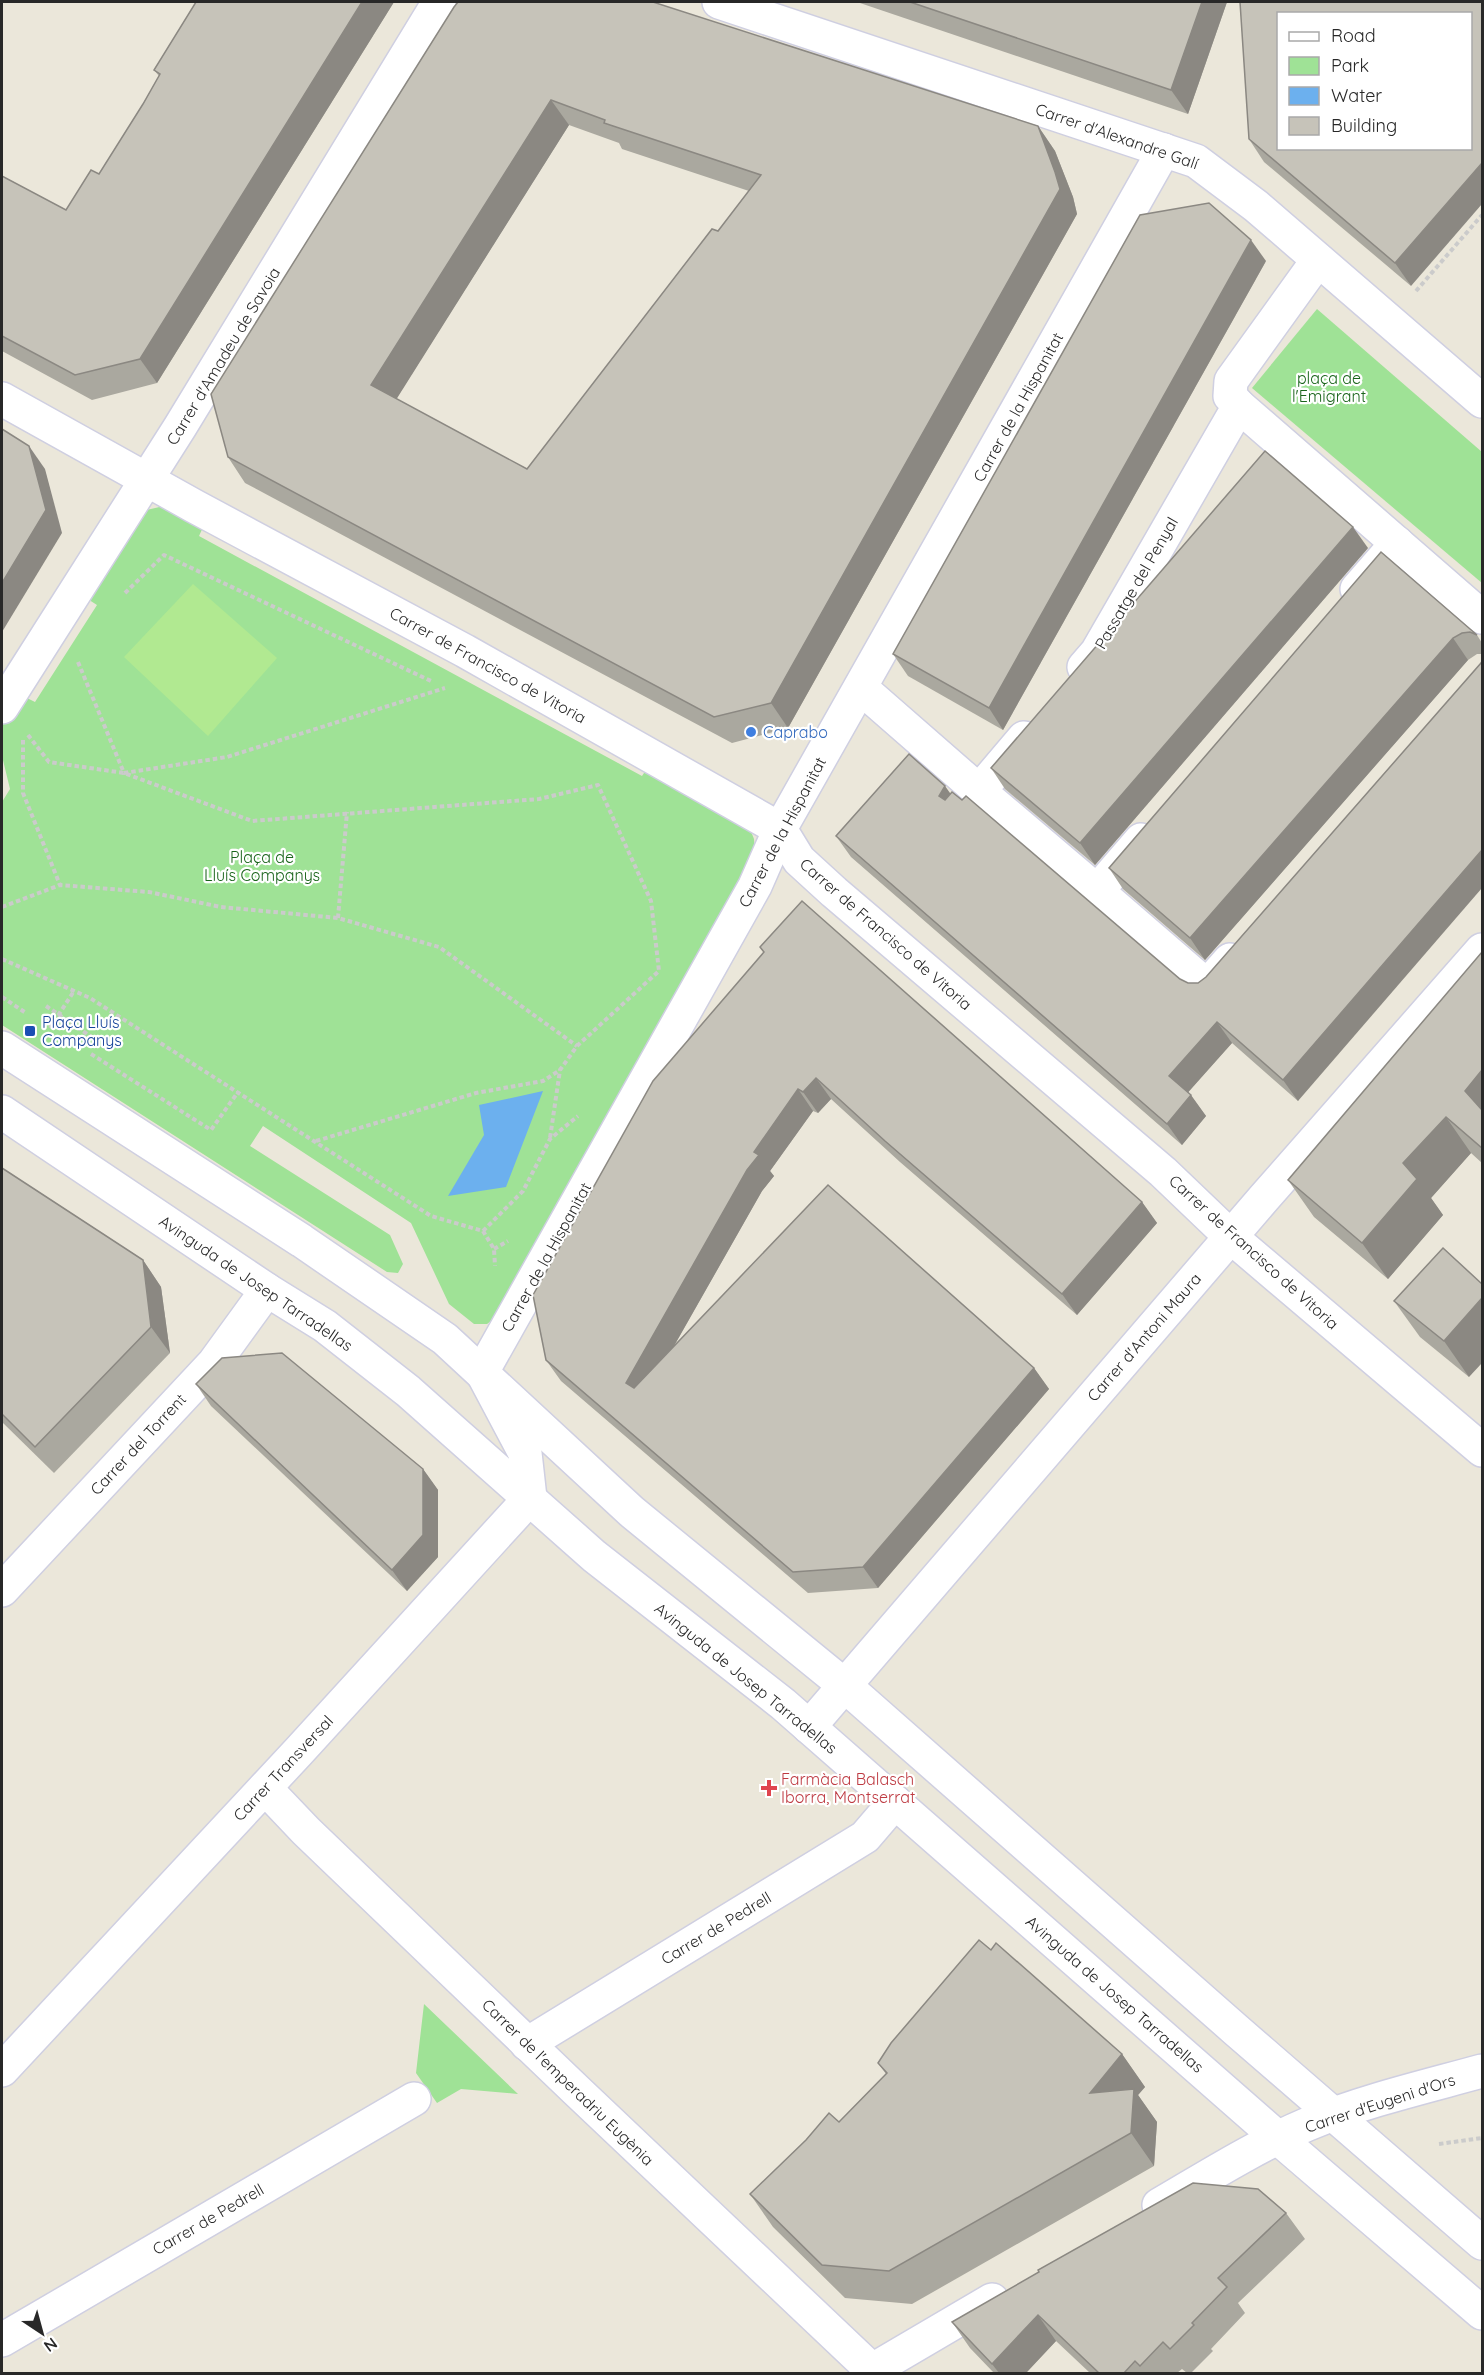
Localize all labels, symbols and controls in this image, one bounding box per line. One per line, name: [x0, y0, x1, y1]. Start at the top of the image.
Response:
legend: [1277, 12, 1472, 150]
text: Road: [1331, 24, 1376, 47]
text: Park: [1331, 54, 1369, 77]
text: Water: [1331, 84, 1382, 107]
street label: Carrer d'Alexandre Galí: [1033, 99, 1202, 173]
text: Building: [1331, 114, 1397, 137]
street label: Carrer d'Amadeu de Savoia: [162, 263, 284, 449]
street label: Carrer de la Hispanitat: [969, 329, 1067, 485]
park label: plaça de l'Emigrant: [1292, 368, 1366, 406]
street label: Passatge del Penyal: [1090, 513, 1182, 653]
street label: Carrer de Francisco de Vitoria: [386, 603, 590, 727]
place label: Caprabo: [763, 722, 828, 742]
marker: Caprabo: [744, 725, 758, 739]
street label: Carrer de la Hispanitat: [734, 753, 830, 911]
park label: Plaça de Lluís Companys: [204, 847, 320, 885]
street label: Carrer de Francisco de Vitoria: [796, 854, 976, 1014]
place label: Plaça Lluís Companys: [42, 1012, 122, 1050]
marker: Plaça Lluís Companys: [23, 1024, 37, 1038]
street label: Carrer de Francisco de Vitoria: [1165, 1170, 1343, 1334]
street label: Carrer de la Hispanitat: [497, 1179, 595, 1335]
street label: Avinguda de Josep Tarradellas: [155, 1211, 357, 1355]
street label: Carrer d'Antoni Maura: [1083, 1269, 1205, 1405]
street label: Carrer del Torrent: [86, 1389, 190, 1499]
street label: Avinguda de Josep Tarradellas: [651, 1598, 841, 1758]
street label: Carrer Transversal: [229, 1711, 337, 1825]
place label: Farmàcia Balasch Iborra, Montserrat: [781, 1769, 915, 1807]
marker: Farmàcia Balasch Iborra, Montserrat: [762, 1781, 776, 1795]
street label: Carrer de Pedrell: [657, 1887, 775, 1969]
street label: Avinguda de Josep Tarradellas: [1022, 1911, 1208, 2077]
street label: Carrer de l'emperadriu Eugènia: [478, 1994, 658, 2170]
street label: Carrer d'Eugeni d'Ors: [1302, 2069, 1458, 2137]
street label: Carrer de Pedrell: [149, 2179, 267, 2259]
north arrow: [12, 2303, 72, 2363]
text: N: [40, 2334, 61, 2357]

